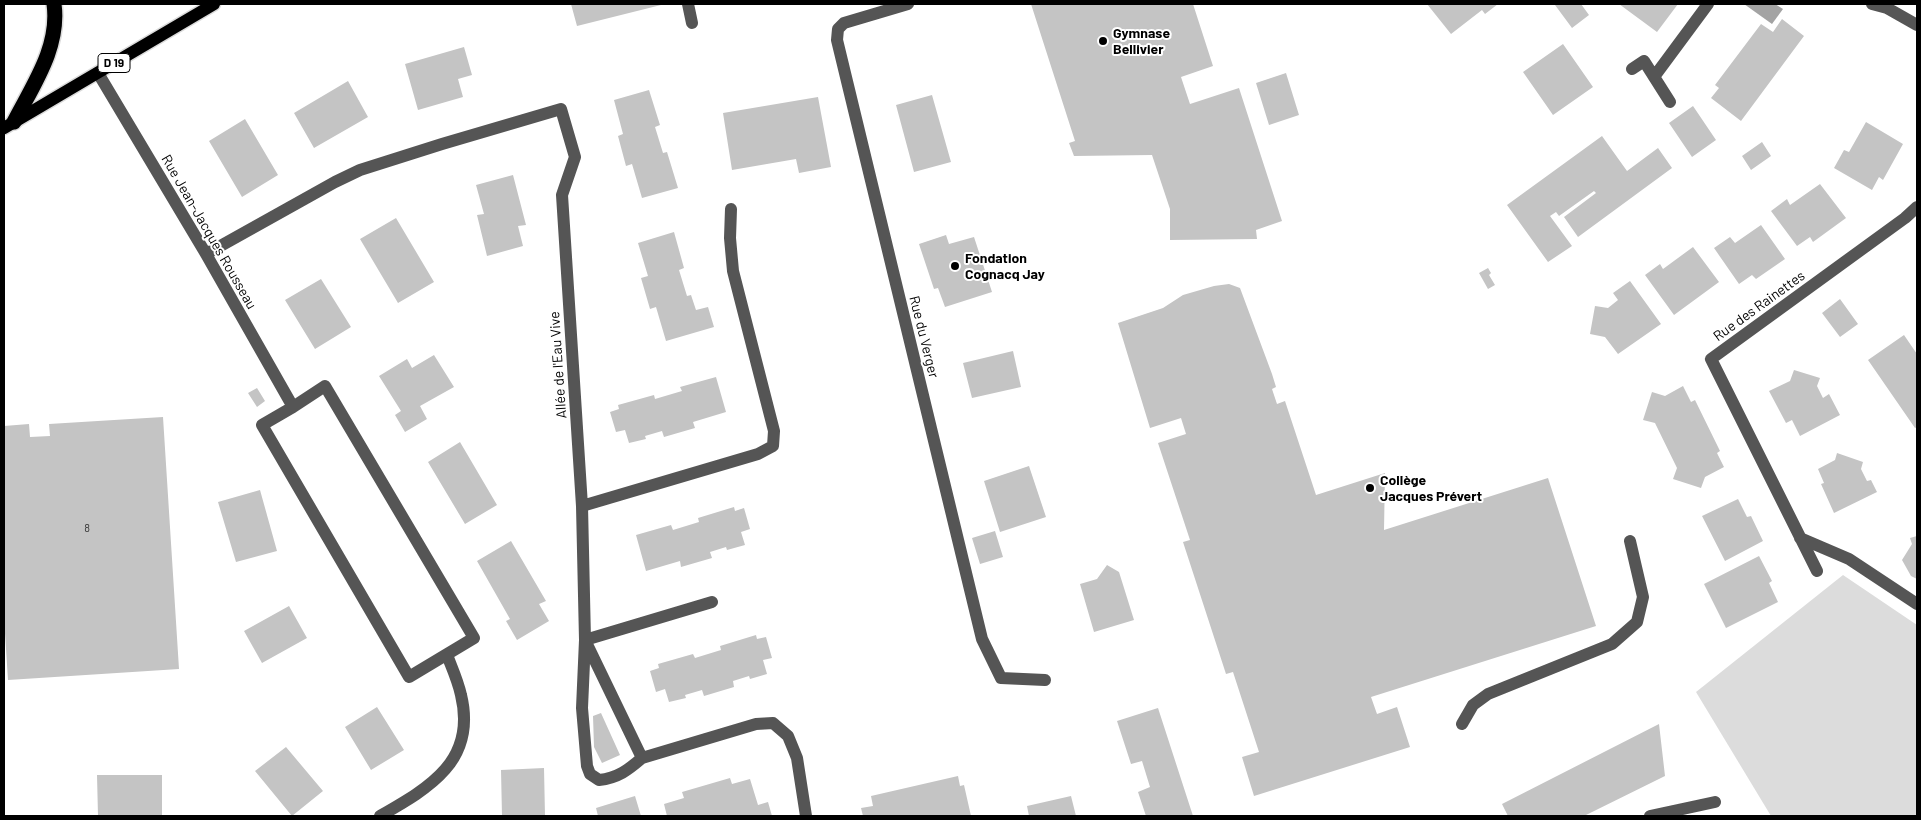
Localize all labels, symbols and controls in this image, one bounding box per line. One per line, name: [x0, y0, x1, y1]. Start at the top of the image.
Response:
place label: Gymnase Bellivier: [1113, 25, 1170, 58]
marker: Gymnase Bellivier: [1097, 35, 1109, 47]
road number: D 19: [98, 54, 130, 72]
street label: Rue Jean-Jacques Rousseau: [158, 152, 260, 312]
place label: Fondation Cognacq Jay: [965, 250, 1045, 282]
marker: Fondation Cognacq Jay: [949, 260, 961, 272]
street label: Rue des Rainettes: [1710, 267, 1808, 345]
street label: Rue du Verger: [906, 294, 942, 380]
street label: Allée de l'Eau Vive: [546, 311, 570, 419]
place label: Collège Jacques Prévert: [1380, 472, 1482, 504]
marker: Collège Jacques Prévert: [1364, 482, 1376, 494]
house number: 8: [84, 521, 90, 535]

